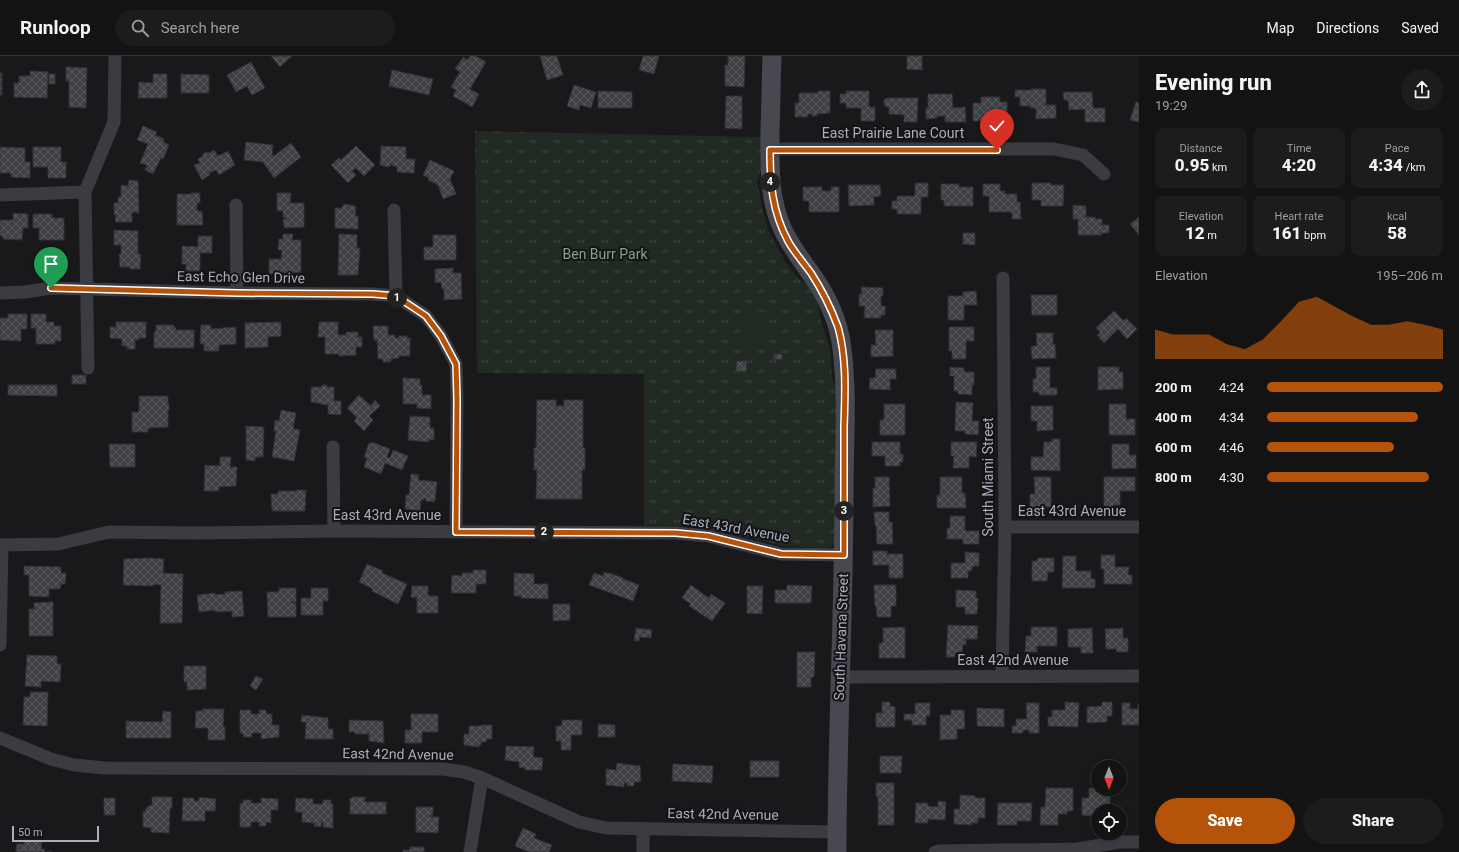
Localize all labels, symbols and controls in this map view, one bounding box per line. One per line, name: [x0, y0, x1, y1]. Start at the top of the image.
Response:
search box: [115, 10, 395, 46]
text: Runloop: [20, 16, 91, 39]
icon: search: [129, 17, 151, 39]
text: Search here: [161, 19, 240, 37]
text: Map: [1267, 20, 1294, 36]
text: Directions: [1316, 20, 1379, 36]
text: Saved: [1401, 20, 1439, 36]
button: share: [1401, 69, 1443, 111]
text: Evening run: [1155, 70, 1272, 95]
text: 19:29: [1155, 98, 1187, 113]
pin: [980, 109, 1014, 150]
icon: check: [986, 115, 1008, 137]
street label: East Prairie Lane Court: [822, 125, 965, 141]
text: Distance: [1180, 142, 1222, 155]
text: Time: [1287, 142, 1311, 155]
text: Pace: [1385, 142, 1409, 155]
text: 0.95: [1175, 155, 1209, 175]
text: 4:20: [1282, 155, 1316, 175]
text: 4:34: [1369, 155, 1403, 175]
text: km: [1209, 161, 1227, 174]
text: /km: [1403, 161, 1425, 174]
pin: 4: [760, 172, 780, 192]
text: 4: [767, 175, 773, 188]
text: Elevation: [1179, 210, 1223, 223]
text: Heart rate: [1275, 210, 1323, 223]
text: kcal: [1387, 210, 1407, 223]
text: 12: [1185, 223, 1205, 243]
text: 161: [1272, 223, 1301, 243]
text: 58: [1387, 223, 1407, 243]
text: m: [1205, 229, 1217, 242]
text: bpm: [1301, 229, 1326, 242]
park label: Ben Burr Park: [563, 246, 648, 262]
pin: [34, 247, 68, 288]
icon: arrive: [40, 253, 62, 275]
street label: East Echo Glen Drive: [177, 268, 305, 286]
text: Elevation: [1155, 268, 1208, 283]
text: 195–206 m: [1376, 268, 1443, 283]
pin: 1: [387, 288, 407, 308]
text: 1: [394, 291, 400, 304]
text: 200 m: [1155, 380, 1192, 395]
text: 4:24: [1219, 380, 1244, 395]
text: 400 m: [1155, 410, 1192, 425]
text: 4:34: [1219, 410, 1244, 425]
street label: South Miami Street: [980, 417, 996, 537]
text: 600 m: [1155, 440, 1192, 455]
text: 4:46: [1219, 440, 1244, 455]
text: 800 m: [1155, 470, 1192, 485]
text: 4:30: [1219, 470, 1244, 485]
pin: 3: [834, 501, 854, 521]
street label: East 43rd Avenue: [1018, 503, 1126, 519]
text: 3: [841, 504, 847, 517]
street label: East 43rd Avenue: [333, 507, 441, 523]
street label: East 43rd Avenue: [681, 511, 791, 545]
pin: 2: [534, 522, 554, 542]
text: 2: [541, 525, 547, 538]
street label: South Havana Street: [831, 573, 851, 701]
street label: East 42nd Avenue: [957, 652, 1069, 668]
street label: East 42nd Avenue: [342, 745, 454, 763]
north arrow: [1091, 760, 1127, 796]
map controls: [1091, 760, 1127, 840]
button: Save: [1155, 798, 1295, 844]
button: Share: [1303, 798, 1443, 844]
button: locate: [1091, 804, 1127, 840]
street label: East 42nd Avenue: [667, 805, 779, 823]
scale bar: [12, 824, 99, 843]
text: 50 m: [18, 826, 43, 839]

